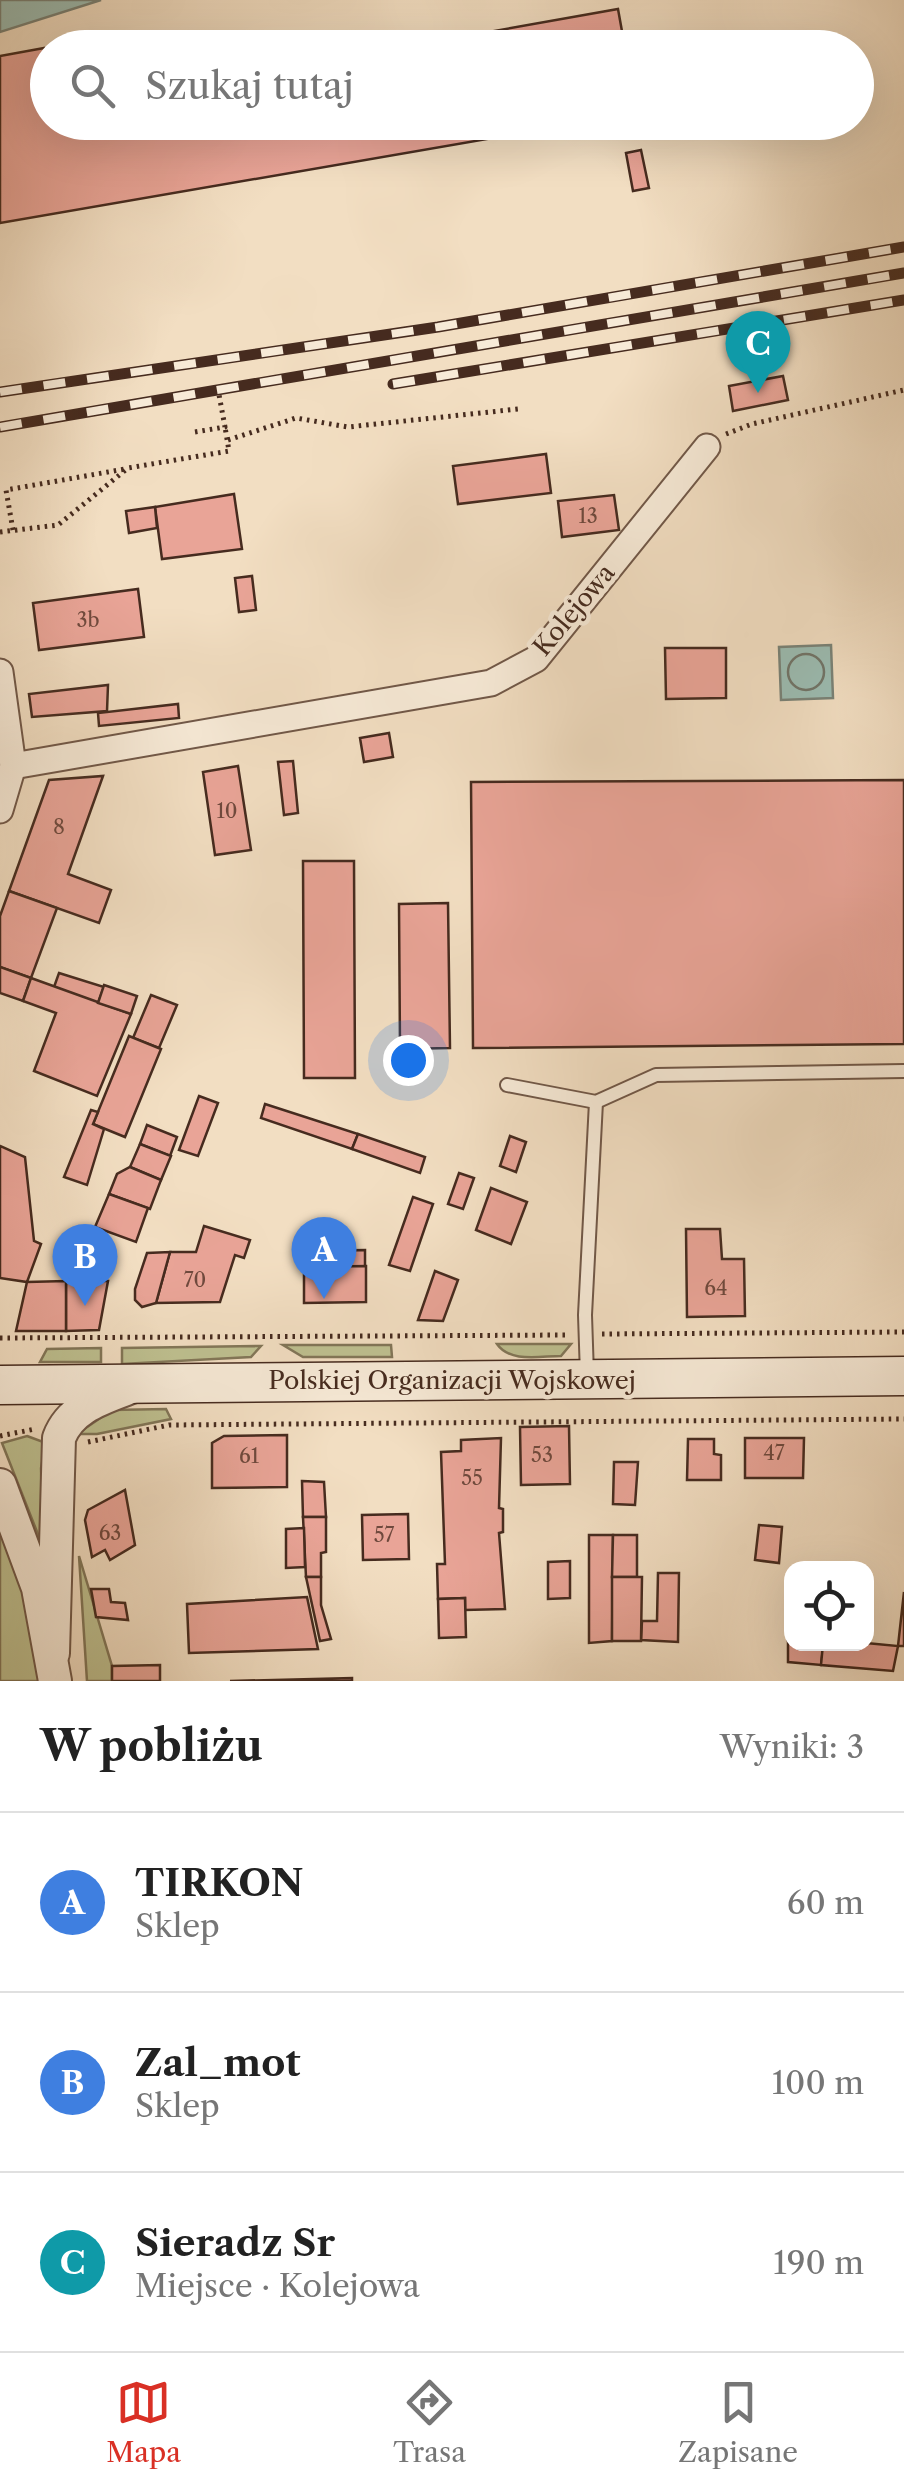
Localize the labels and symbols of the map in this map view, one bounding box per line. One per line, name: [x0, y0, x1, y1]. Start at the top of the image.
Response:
pin: C: [726, 310, 790, 393]
house number: 13: [578, 504, 598, 528]
street label: Kolejowa: [527, 557, 622, 662]
house number: 3b: [76, 608, 100, 632]
house number: 10: [216, 799, 238, 823]
house number: 8: [53, 815, 65, 839]
your location: [383, 1035, 434, 1086]
pin: A: [292, 1216, 356, 1299]
pin: B: [52, 1224, 118, 1306]
house number: 70: [184, 1268, 206, 1292]
house number: 64: [704, 1276, 728, 1300]
street label: Polskiej Organizacji Wojskowej: [268, 1365, 636, 1396]
house number: 47: [763, 1441, 785, 1465]
house number: 53: [531, 1443, 553, 1467]
house number: 61: [239, 1444, 260, 1468]
house number: 55: [461, 1466, 483, 1490]
house number: 63: [99, 1521, 121, 1545]
house number: 57: [374, 1523, 395, 1547]

